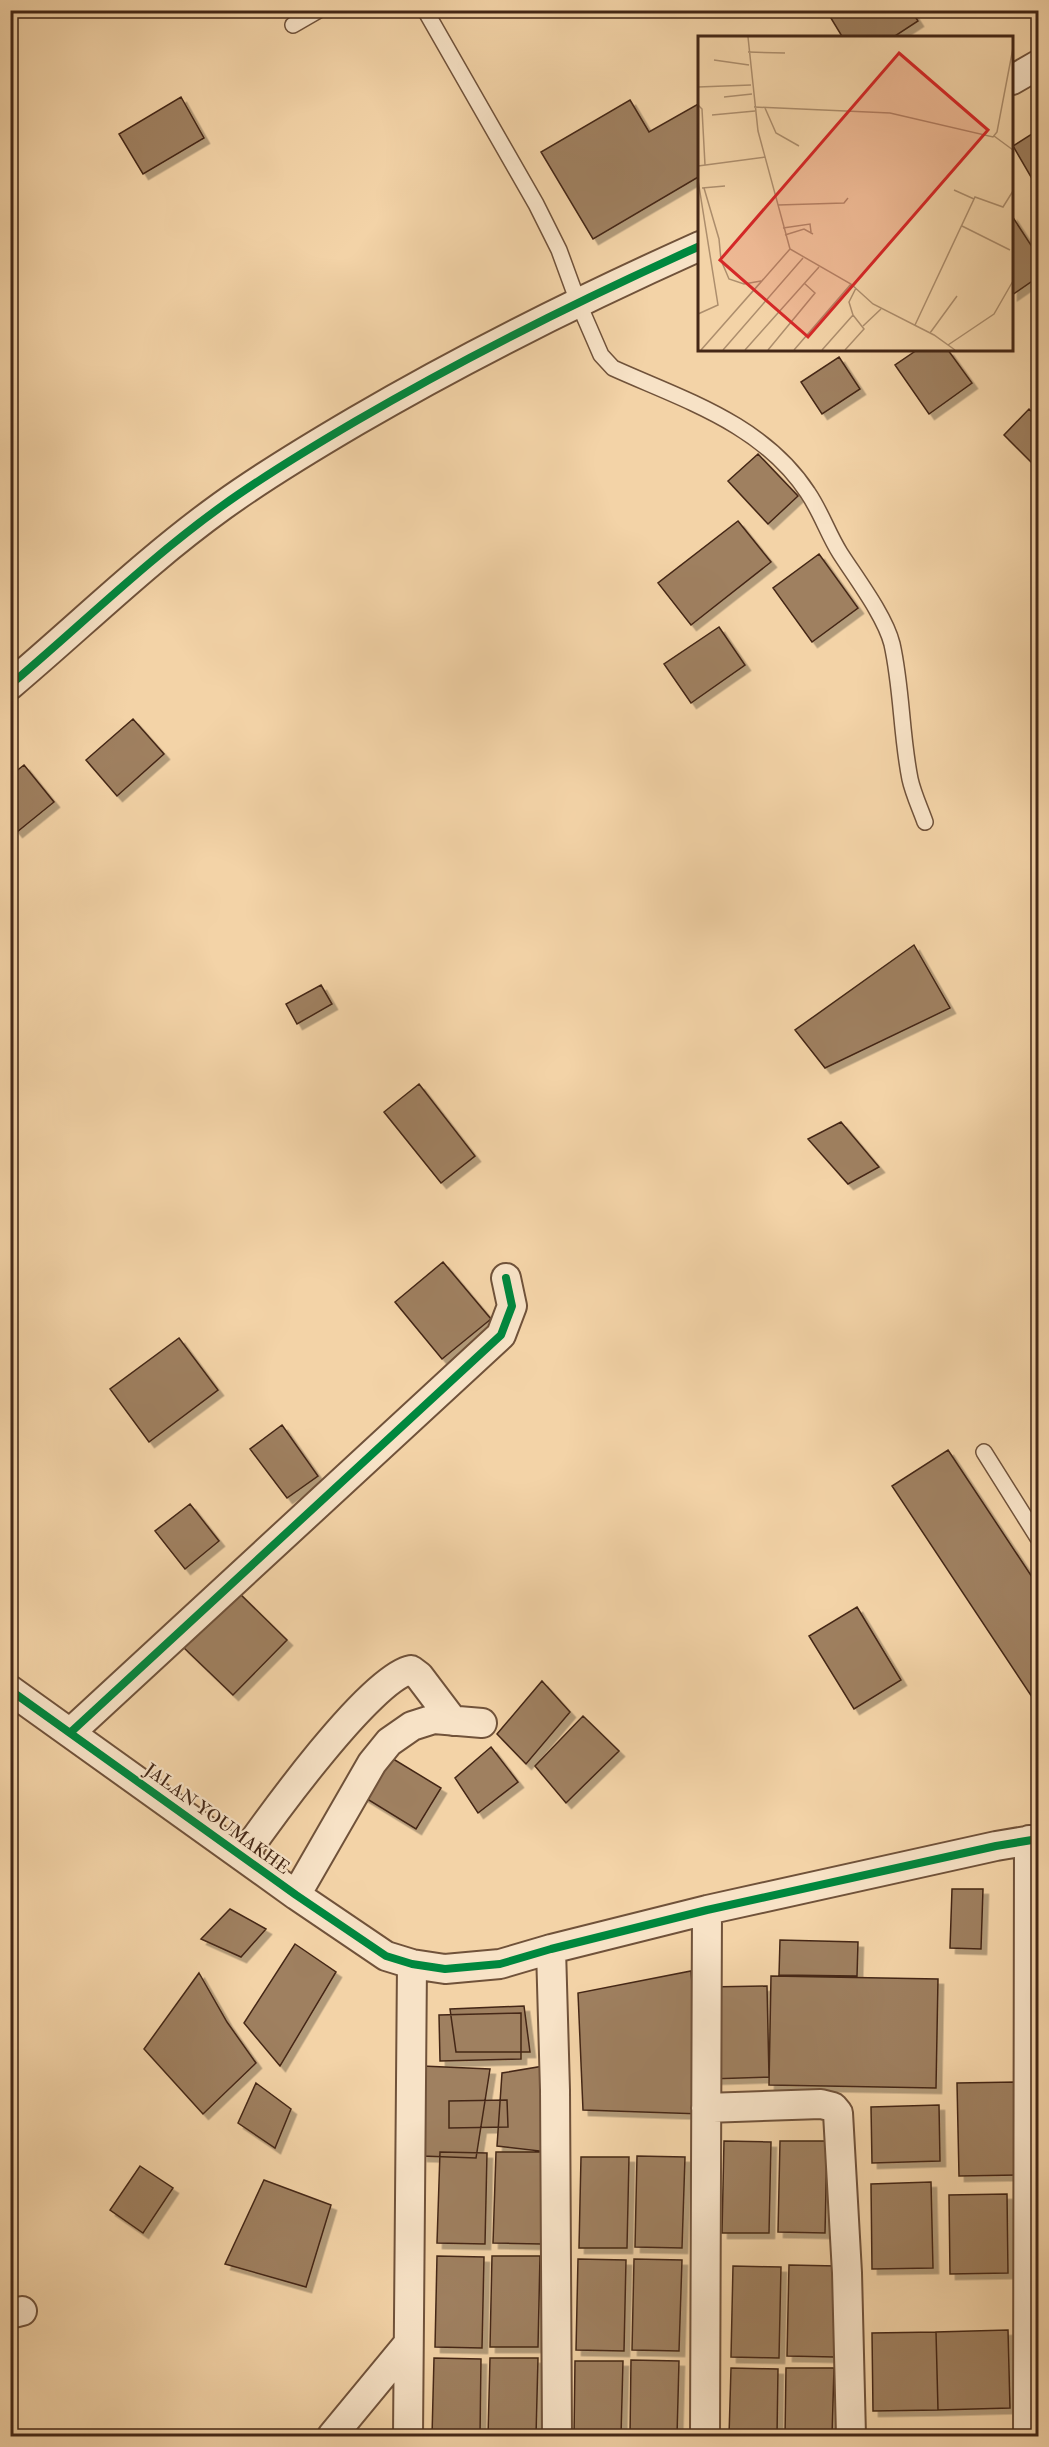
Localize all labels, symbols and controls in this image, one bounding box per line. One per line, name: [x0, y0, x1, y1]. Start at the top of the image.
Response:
inset map: [698, 36, 1013, 351]
street label: JALAN YOUMAKHE: [139, 1758, 294, 1879]

